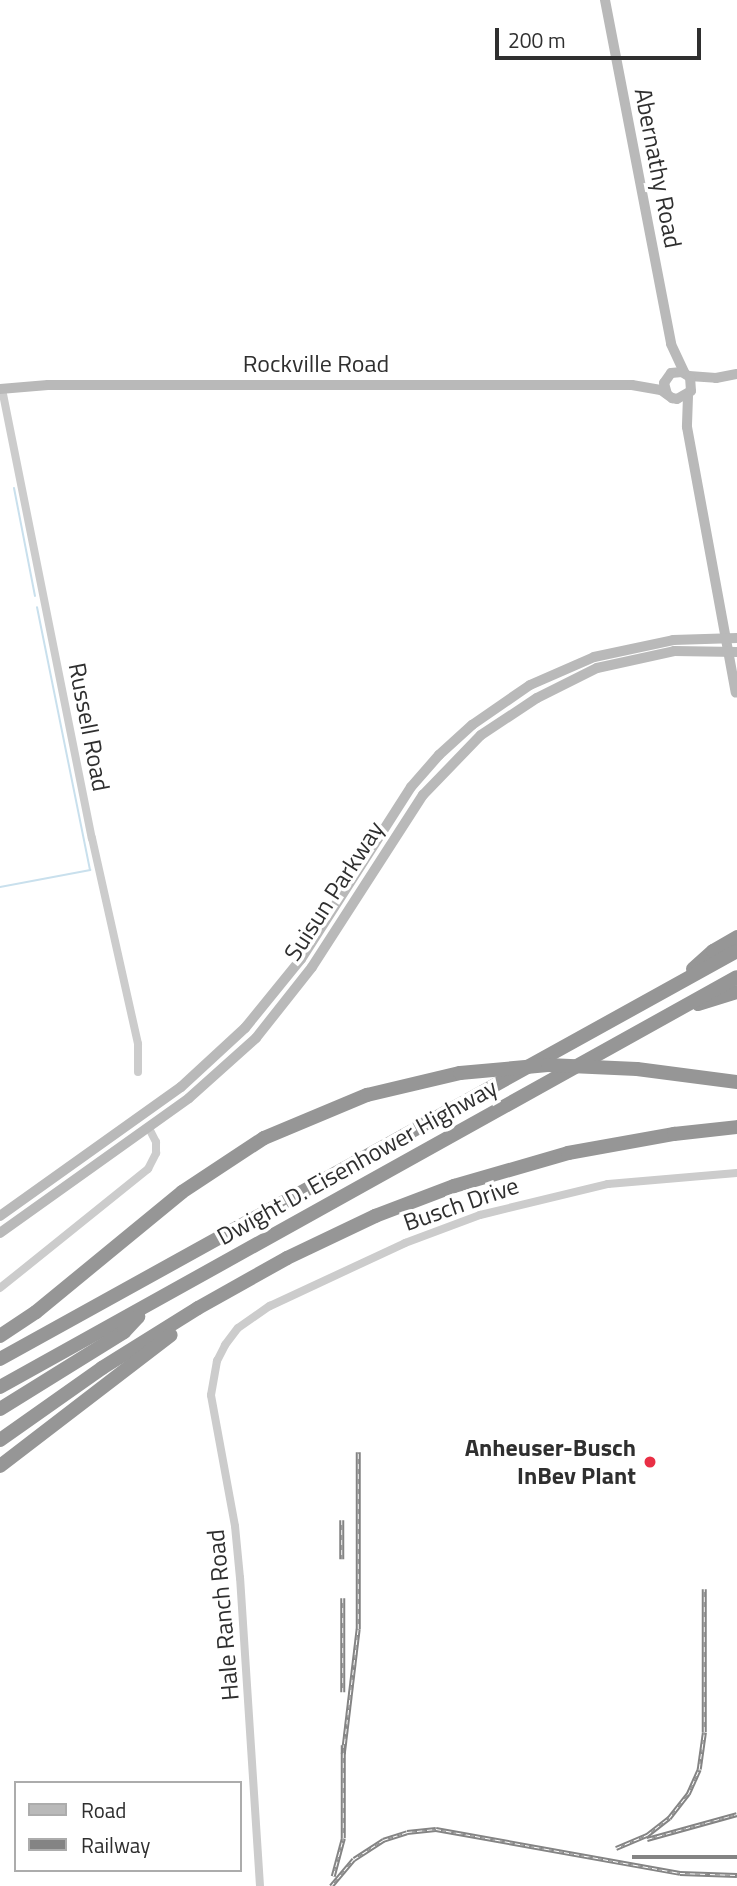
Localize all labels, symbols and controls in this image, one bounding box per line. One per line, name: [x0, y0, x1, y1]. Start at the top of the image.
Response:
scale bar: [499, 14, 706, 58]
text: 200 m: [508, 24, 565, 56]
street label: Abernathy Road: [628, 86, 688, 250]
street label: Rockville Road: [243, 350, 389, 378]
street label: Russell Road: [62, 660, 116, 794]
street label: Suisun Parkway: [278, 816, 390, 966]
street label: Dwight D. Eisenhower Highway: [212, 1073, 502, 1251]
street label: Busch Drive: [400, 1171, 522, 1237]
place label: Anheuser-Busch InBev Plant: [465, 1434, 636, 1490]
marker: Anheuser-Busch InBev Plant: [642, 1454, 658, 1470]
street label: Hale Ranch Road: [201, 1528, 245, 1702]
legend: [14, 1781, 242, 1872]
text: Road: [81, 1794, 126, 1826]
text: Railway: [81, 1829, 150, 1861]

